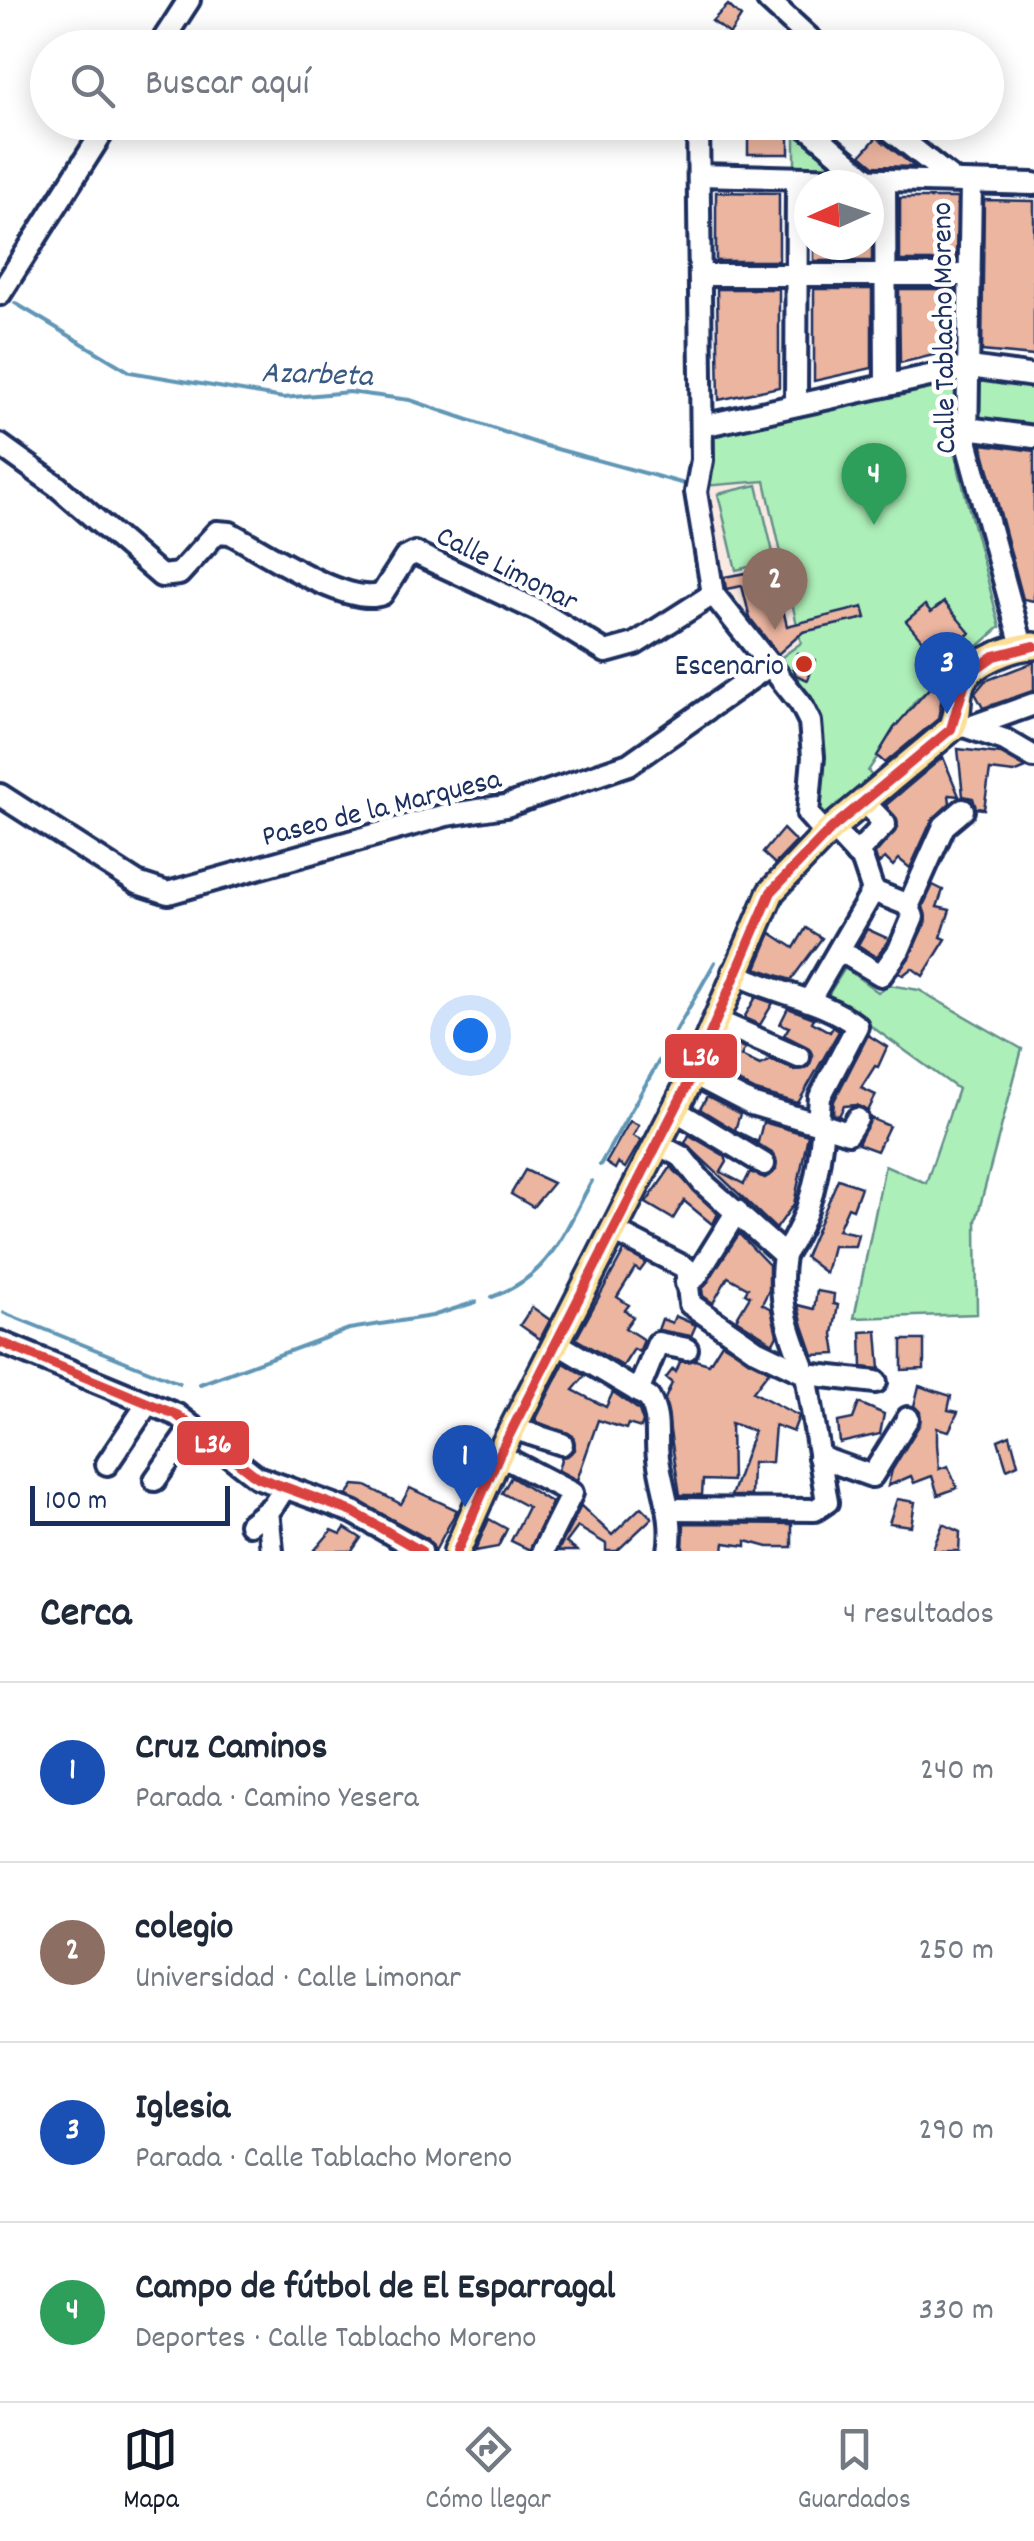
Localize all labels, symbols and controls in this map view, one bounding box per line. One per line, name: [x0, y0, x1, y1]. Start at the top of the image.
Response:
search box: [30, 30, 1004, 140]
icon: search: [65, 58, 120, 113]
text: Buscar aquí: [145, 58, 309, 113]
north arrow: [794, 170, 884, 260]
street label: Calle Tablacho Moreno: [923, 202, 970, 454]
water label: Azarbeta: [260, 352, 375, 402]
pin: 4: [842, 442, 906, 525]
street label: Calle Limonar: [428, 517, 584, 625]
pin: 2: [742, 548, 808, 630]
pin: 3: [914, 632, 980, 714]
place label: Escenario: [675, 647, 784, 690]
marker: Escenario: [793, 653, 815, 675]
street label: Paseo de la Marquesa: [258, 760, 507, 861]
your location: [445, 1010, 496, 1061]
line badge: L36: [663, 1032, 739, 1080]
text: L36: [682, 1040, 720, 1080]
line badge: L36: [175, 1419, 251, 1467]
pin: 1: [432, 1424, 498, 1507]
text: L36: [194, 1427, 232, 1467]
scale bar: [30, 1481, 230, 1526]
text: 100 m: [45, 1483, 107, 1523]
text: Cerca: [40, 1586, 131, 1646]
text: 4 resultados: [843, 1593, 994, 1639]
text: Cruz Caminos: [135, 1722, 328, 1777]
text: 1: [69, 1749, 76, 1795]
text: 240 m: [920, 1749, 994, 1795]
text: Parada · Camino Yesera: [135, 1777, 419, 1823]
text: colegio: [135, 1902, 233, 1957]
text: 2: [66, 1929, 79, 1975]
text: 250 m: [918, 1929, 994, 1975]
text: Universidad · Calle Limonar: [135, 1957, 461, 2003]
text: Iglesia: [135, 2082, 230, 2137]
text: 3: [65, 2109, 80, 2155]
text: 290 m: [919, 2109, 994, 2155]
text: Parada · Calle Tablacho Moreno: [135, 2137, 512, 2183]
text: Campo de fútbol de El Esparragal: [135, 2262, 615, 2317]
text: 4: [66, 2289, 79, 2335]
text: 330 m: [919, 2289, 994, 2335]
text: Deportes · Calle Tablacho Moreno: [135, 2317, 537, 2363]
tab: Mapa: [123, 2422, 179, 2522]
tab: Cómo llegar: [425, 2422, 551, 2522]
tab: Guardados: [797, 2422, 911, 2522]

